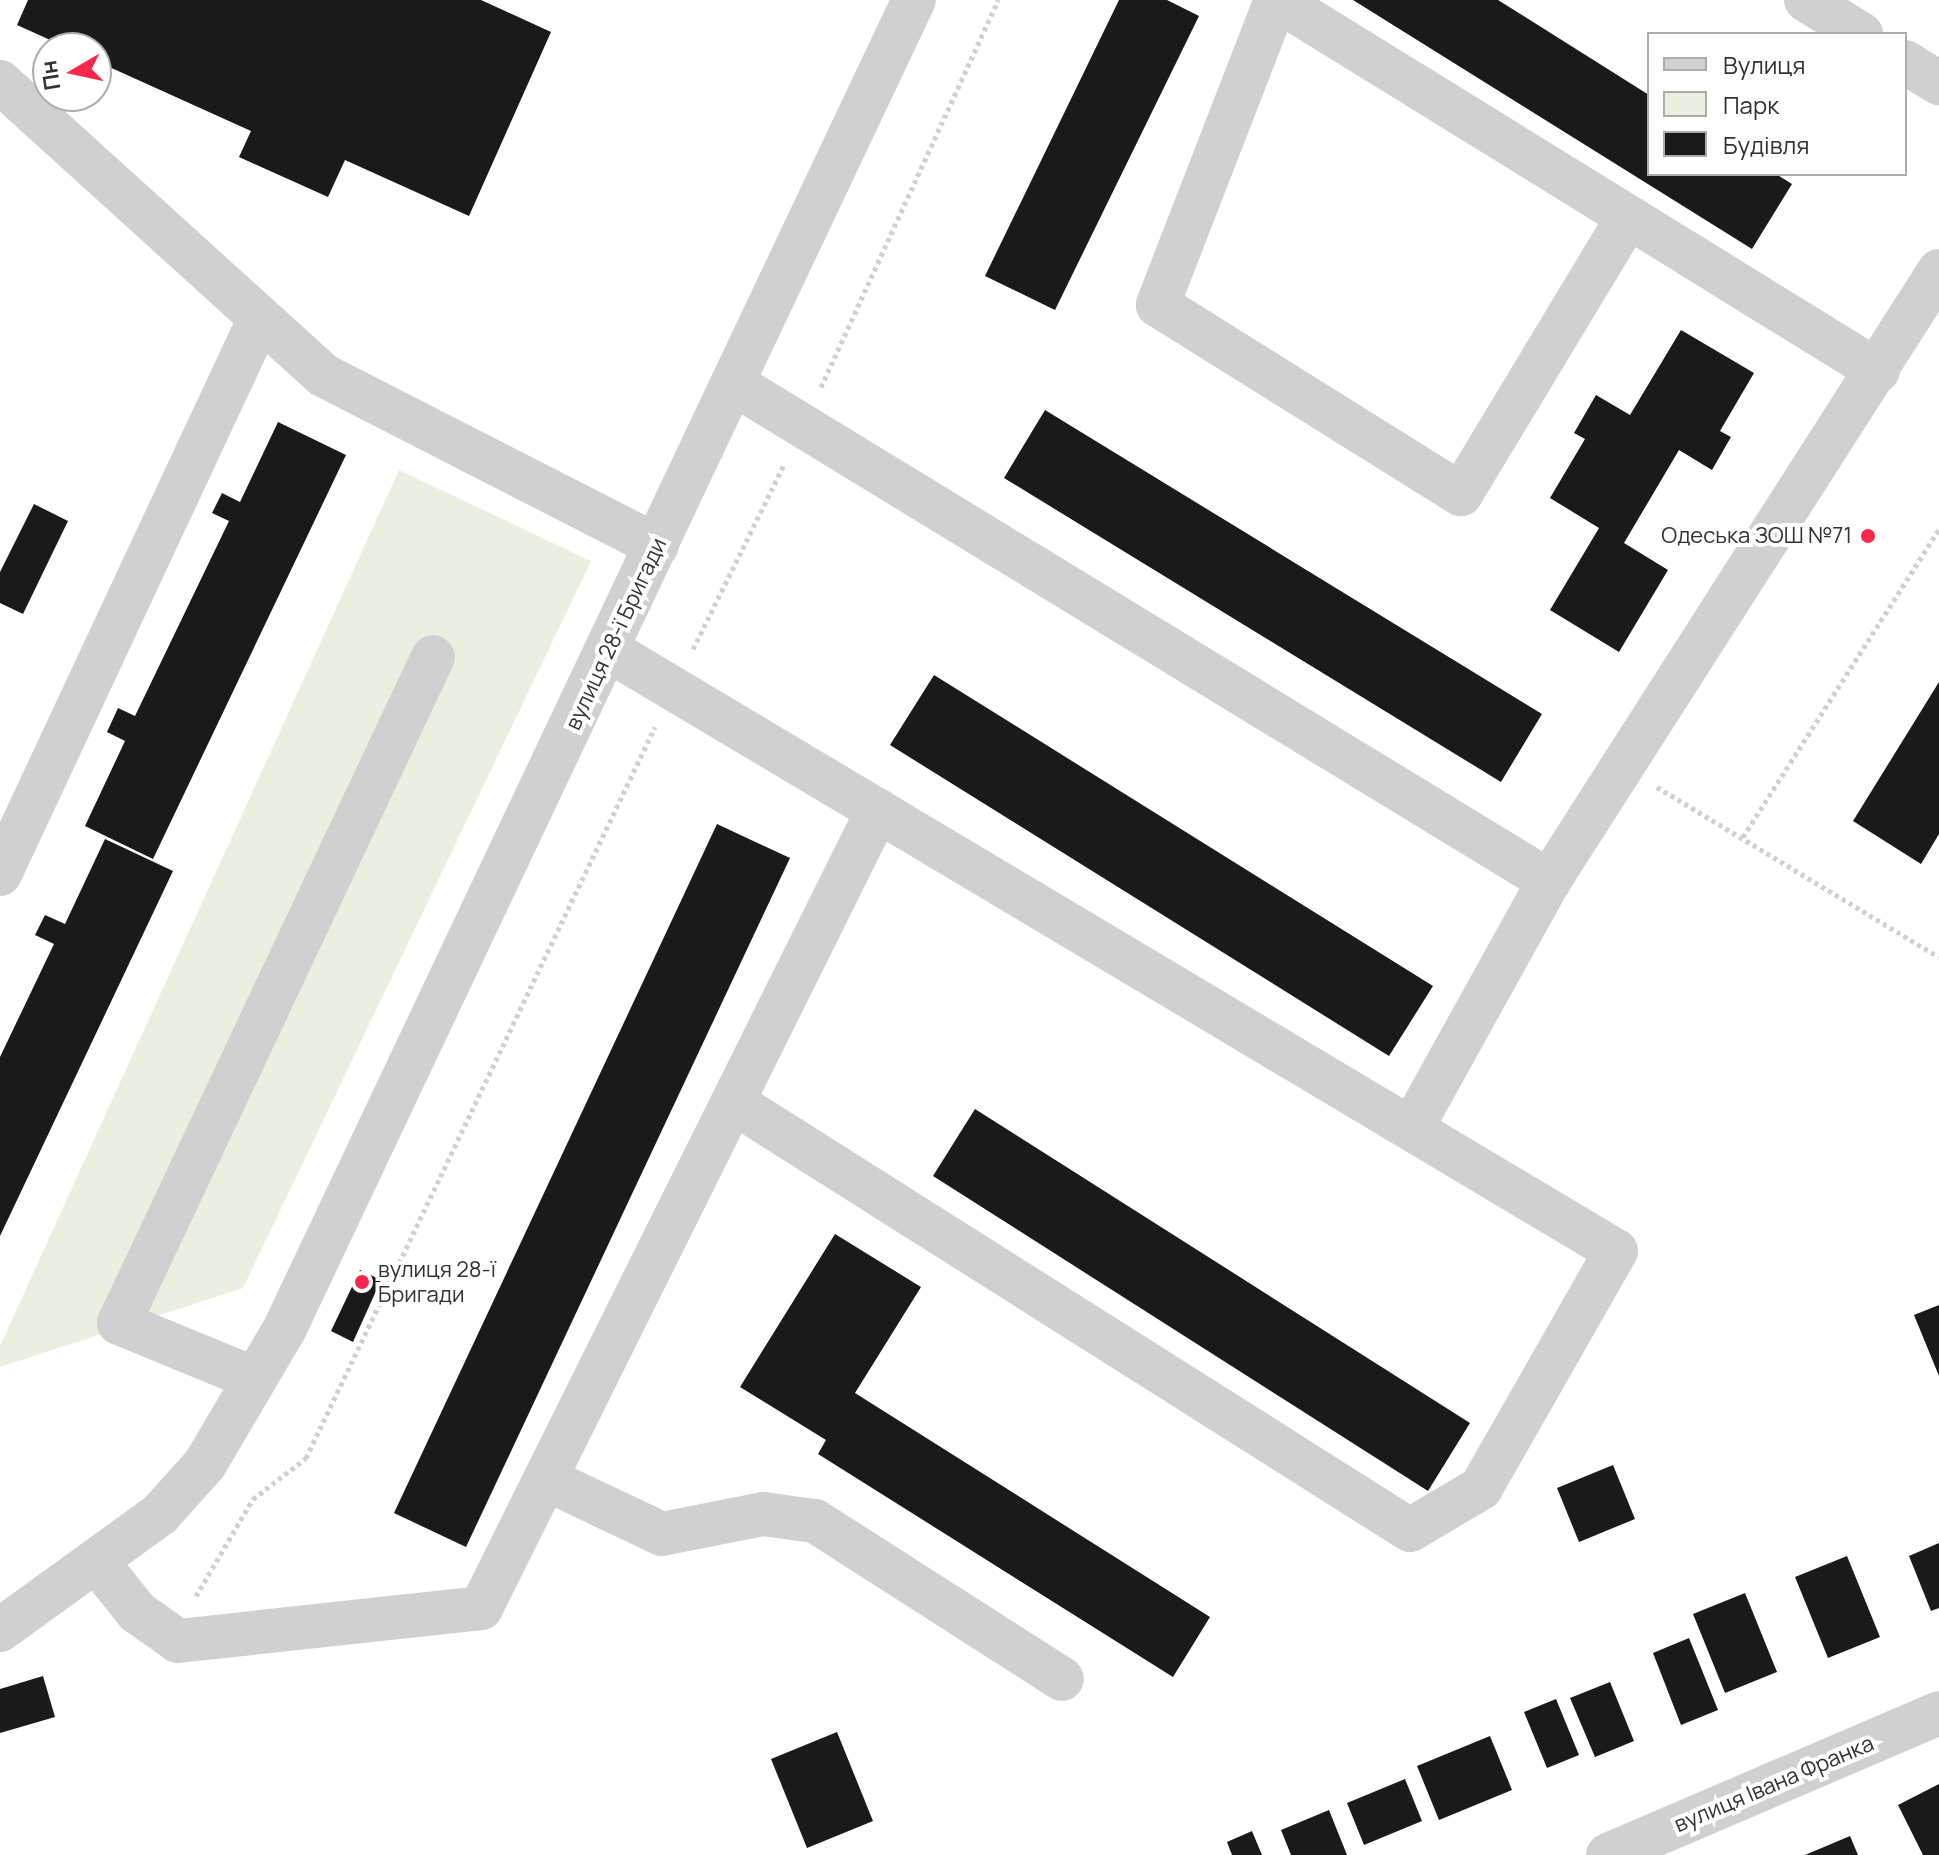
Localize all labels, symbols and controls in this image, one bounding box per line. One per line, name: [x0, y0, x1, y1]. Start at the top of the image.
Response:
north arrow: [32, 32, 112, 112]
legend: [1647, 32, 1907, 176]
text: Вулиця: [1723, 48, 1805, 81]
text: Пн: [33, 58, 67, 92]
text: Парк: [1723, 88, 1779, 121]
text: Будівля: [1723, 128, 1810, 161]
place label: Одеська ЗОШ №71: [1661, 523, 1852, 549]
marker: Одеська ЗОШ №71: [1859, 527, 1877, 545]
street label: вулиця 28-ї Бригади: [560, 534, 672, 734]
place label: вулиця 28-ї Бригади: [378, 1256, 496, 1308]
marker: вулиця 28-ї Бригади: [353, 1273, 371, 1291]
street label: вулиця Івана Франка: [1670, 1730, 1878, 1838]

